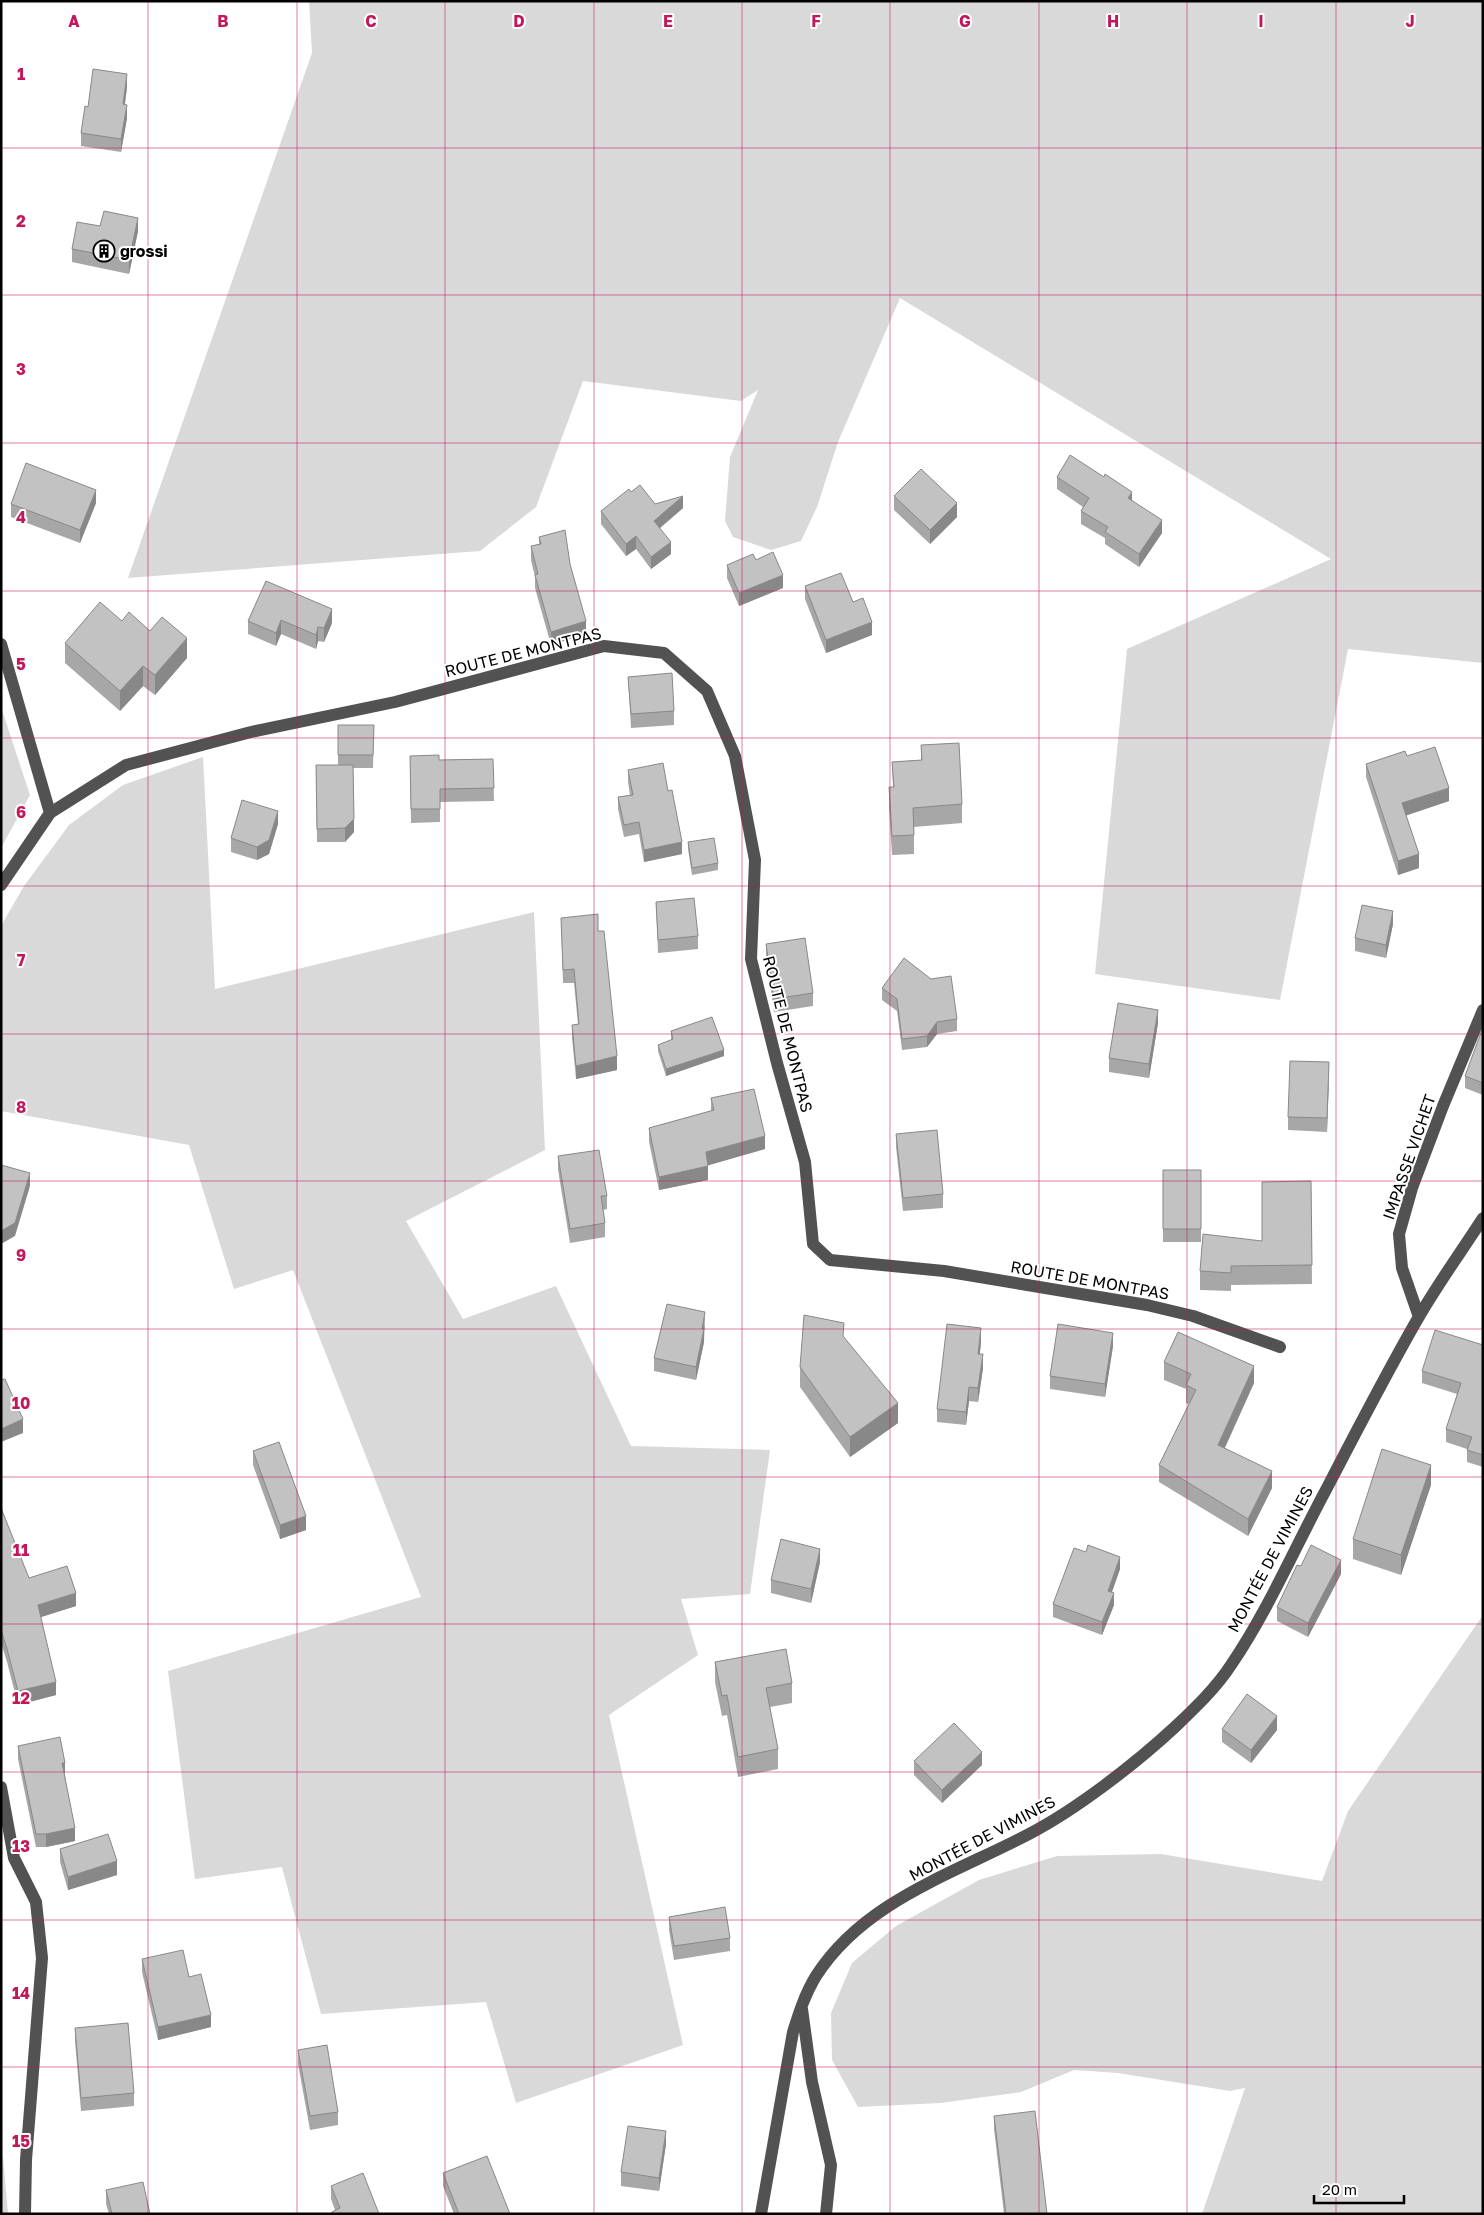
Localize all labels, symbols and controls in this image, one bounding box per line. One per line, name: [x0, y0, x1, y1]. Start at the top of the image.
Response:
text: A: [68, 11, 80, 31]
text: B: [217, 11, 229, 31]
text: C: [365, 11, 377, 31]
text: D: [513, 11, 525, 31]
text: E: [663, 11, 673, 31]
text: F: [811, 11, 821, 31]
text: G: [959, 11, 971, 31]
text: H: [1107, 11, 1119, 31]
text: I: [1258, 11, 1264, 31]
text: J: [1405, 11, 1415, 31]
text: 1: [17, 64, 25, 84]
text: 2: [16, 211, 26, 231]
building icon: grossi: [92, 239, 116, 263]
place label: grossi: [120, 241, 168, 261]
text: 3: [16, 359, 26, 379]
text: 4: [16, 507, 26, 527]
street label: ROUTE DE MONTPAS: [443, 623, 603, 681]
text: 5: [16, 654, 26, 674]
text: 6: [16, 802, 26, 822]
text: 7: [17, 950, 26, 970]
street label: ROUTE DE MONTPAS: [759, 954, 817, 1114]
street label: IMPASSE VICHET: [1378, 1092, 1440, 1222]
text: 8: [16, 1097, 26, 1117]
text: 9: [16, 1245, 26, 1265]
street label: ROUTE DE MONTPAS: [1009, 1256, 1171, 1304]
text: 10: [12, 1393, 30, 1413]
street label: MONTÉE DE VIMINES: [1223, 1482, 1317, 1636]
text: 11: [13, 1540, 29, 1560]
text: 12: [12, 1688, 30, 1708]
street label: MONTÉE DE VIMINES: [905, 1791, 1059, 1885]
text: 13: [12, 1836, 30, 1856]
text: 14: [12, 1983, 30, 2003]
text: 15: [12, 2131, 30, 2151]
scale bar: [1314, 2172, 1404, 2204]
text: 20 m: [1322, 2180, 1357, 2198]

